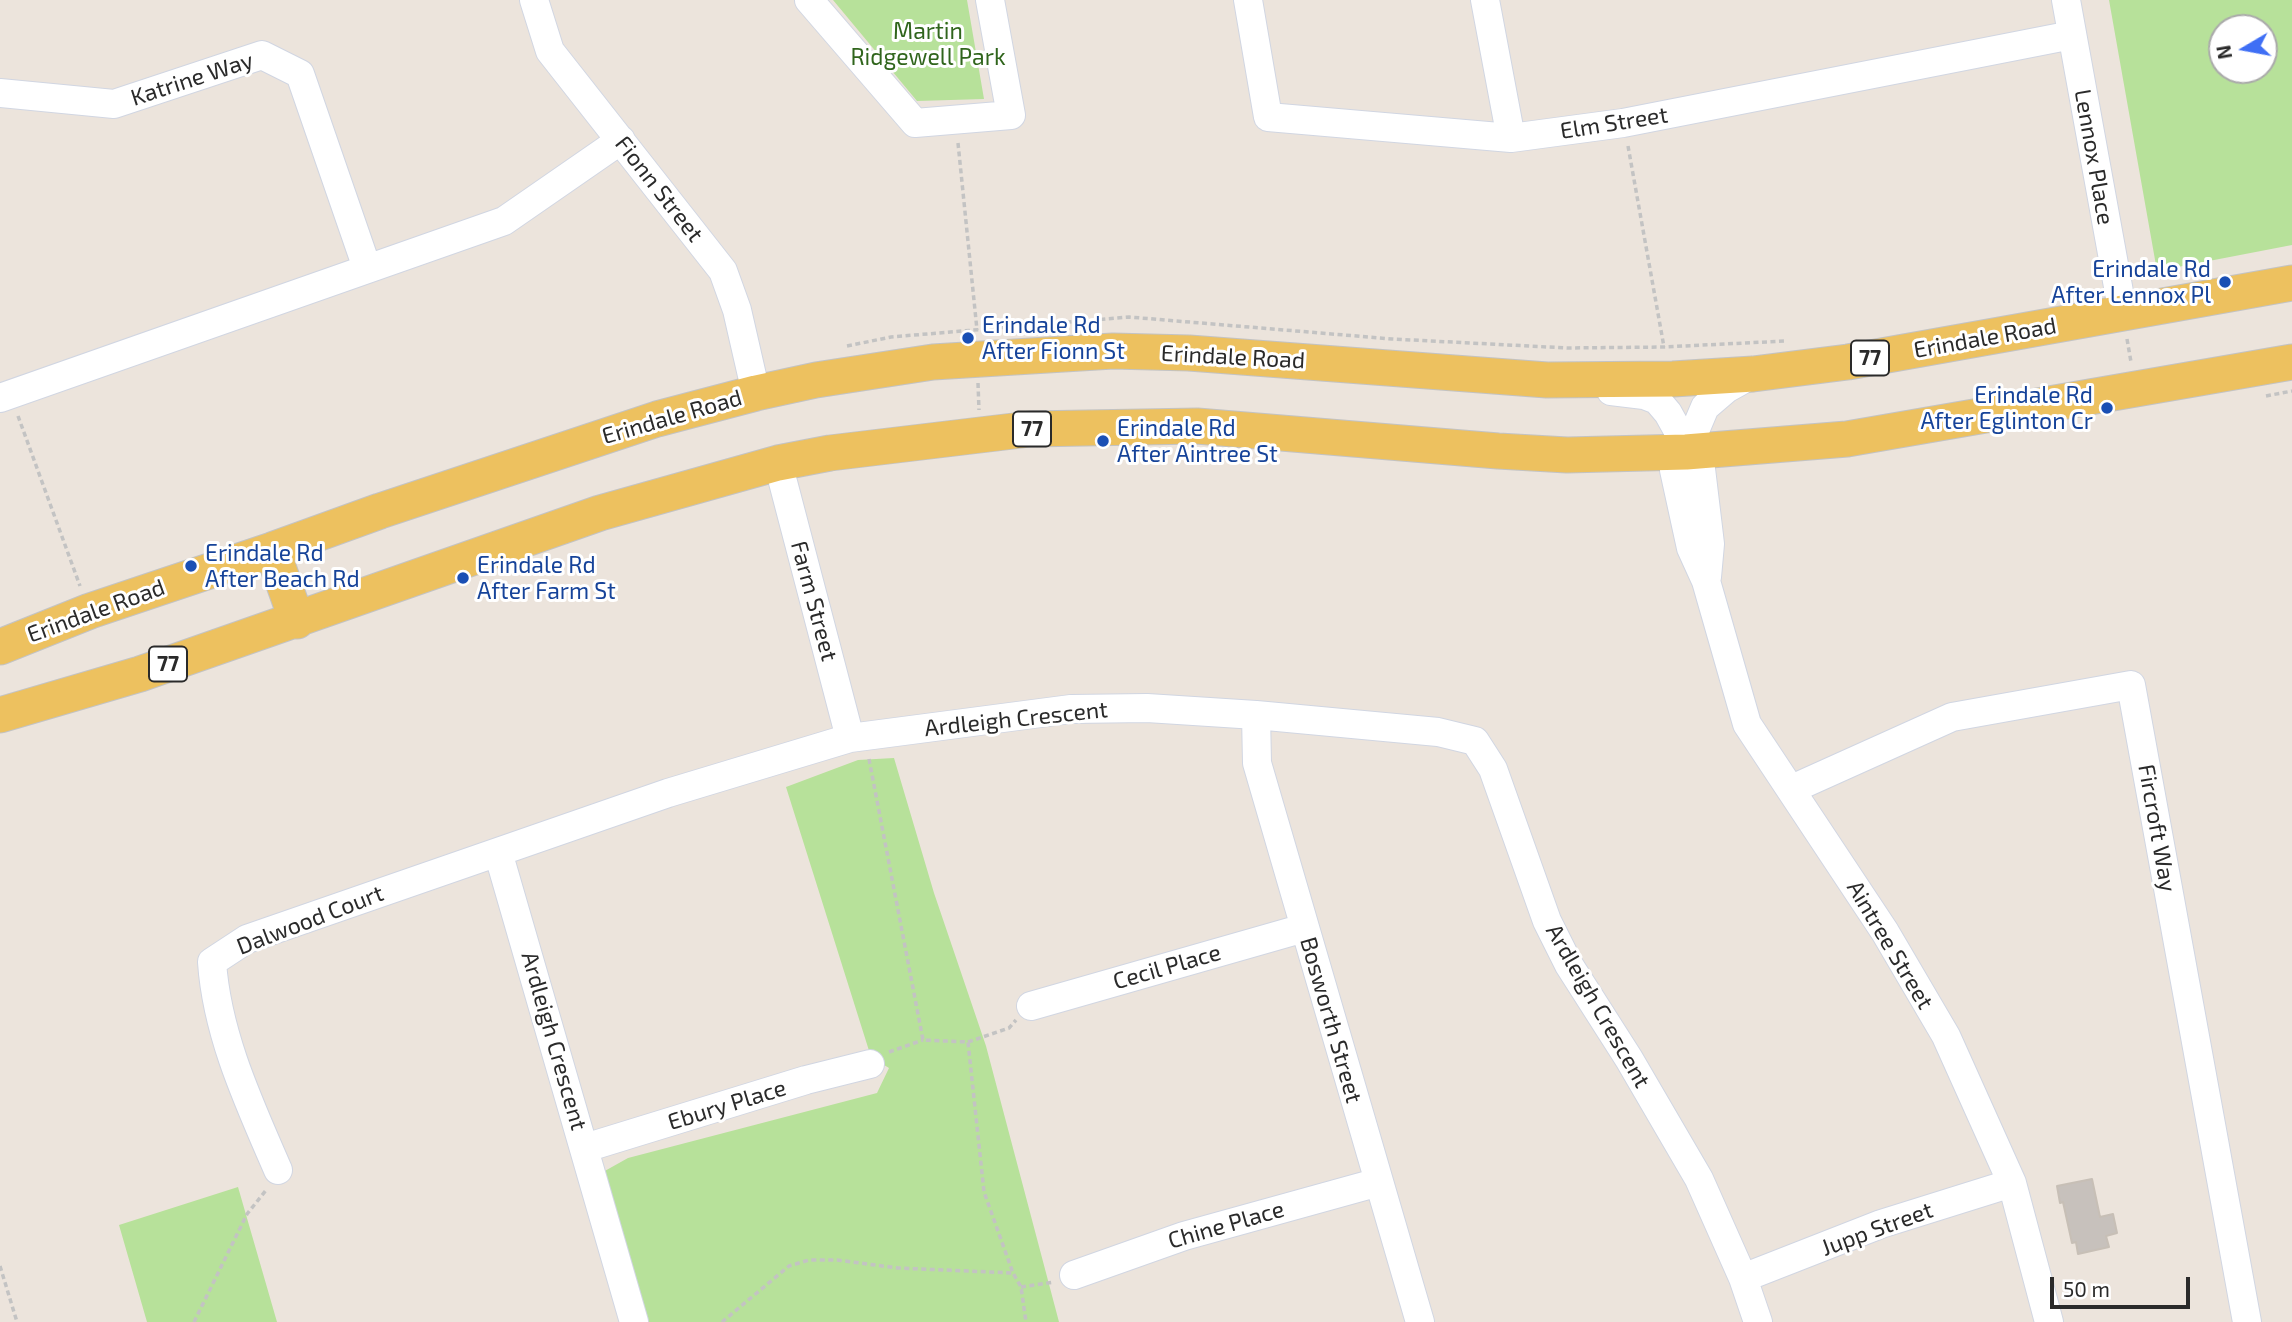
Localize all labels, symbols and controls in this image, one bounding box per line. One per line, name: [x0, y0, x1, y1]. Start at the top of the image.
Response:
north arrow: [2208, 14, 2278, 84]
park label: Martin Ridgewell Park: [850, 17, 1006, 71]
text: N: [2211, 44, 2236, 61]
street label: Katrine Way: [127, 46, 257, 112]
street label: Lennox Place: [2068, 87, 2120, 227]
street label: Elm Street: [1558, 101, 1670, 145]
street label: Fionn Street: [609, 130, 709, 248]
place label: Erindale Rd After Lennox Pl: [2051, 255, 2211, 309]
marker: Erindale Rd After Lennox Pl: [2217, 274, 2233, 290]
place label: Erindale Rd After Fionn St: [982, 311, 1125, 365]
street label: Erindale Road: [1912, 312, 2058, 364]
marker: Erindale Rd After Fionn St: [960, 330, 976, 346]
street label: Erindale Road: [1160, 339, 1306, 375]
road number: 77: [1851, 340, 1889, 376]
place label: Erindale Rd After Eglinton Cr: [1920, 381, 2093, 435]
street label: Erindale Road: [599, 384, 745, 450]
marker: Erindale Rd After Eglinton Cr: [2099, 400, 2115, 416]
road number: 77: [1013, 412, 1051, 446]
place label: Erindale Rd After Aintree St: [1117, 414, 1278, 468]
marker: Erindale Rd After Aintree St: [1095, 433, 1111, 449]
street label: Farm Street: [785, 538, 843, 664]
place label: Erindale Rd After Beach Rd: [205, 539, 360, 593]
place label: Erindale Rd After Farm St: [477, 551, 616, 605]
marker: Erindale Rd After Beach Rd: [183, 558, 199, 574]
marker: Erindale Rd After Farm St: [455, 570, 471, 586]
street label: Erindale Road: [24, 573, 168, 649]
road number: 77: [149, 646, 187, 682]
street label: Ardleigh Crescent: [923, 696, 1109, 742]
street label: Fircroft Way: [2132, 762, 2182, 894]
street label: Aintree Street: [1841, 876, 1939, 1014]
street label: Dalwood Court: [233, 879, 387, 961]
street label: Ardleigh Crescent: [1540, 919, 1656, 1093]
street label: Bosworth Street: [1294, 934, 1368, 1106]
street label: Cecil Place: [1110, 938, 1224, 996]
street label: Ardleigh Crescent: [515, 949, 593, 1133]
street label: Ebury Place: [665, 1074, 789, 1136]
street label: Chine Place: [1165, 1195, 1287, 1255]
street label: Jupp Street: [1817, 1196, 1937, 1262]
scale bar: [2054, 1262, 2194, 1306]
text: 50 m: [2063, 1276, 2110, 1301]

